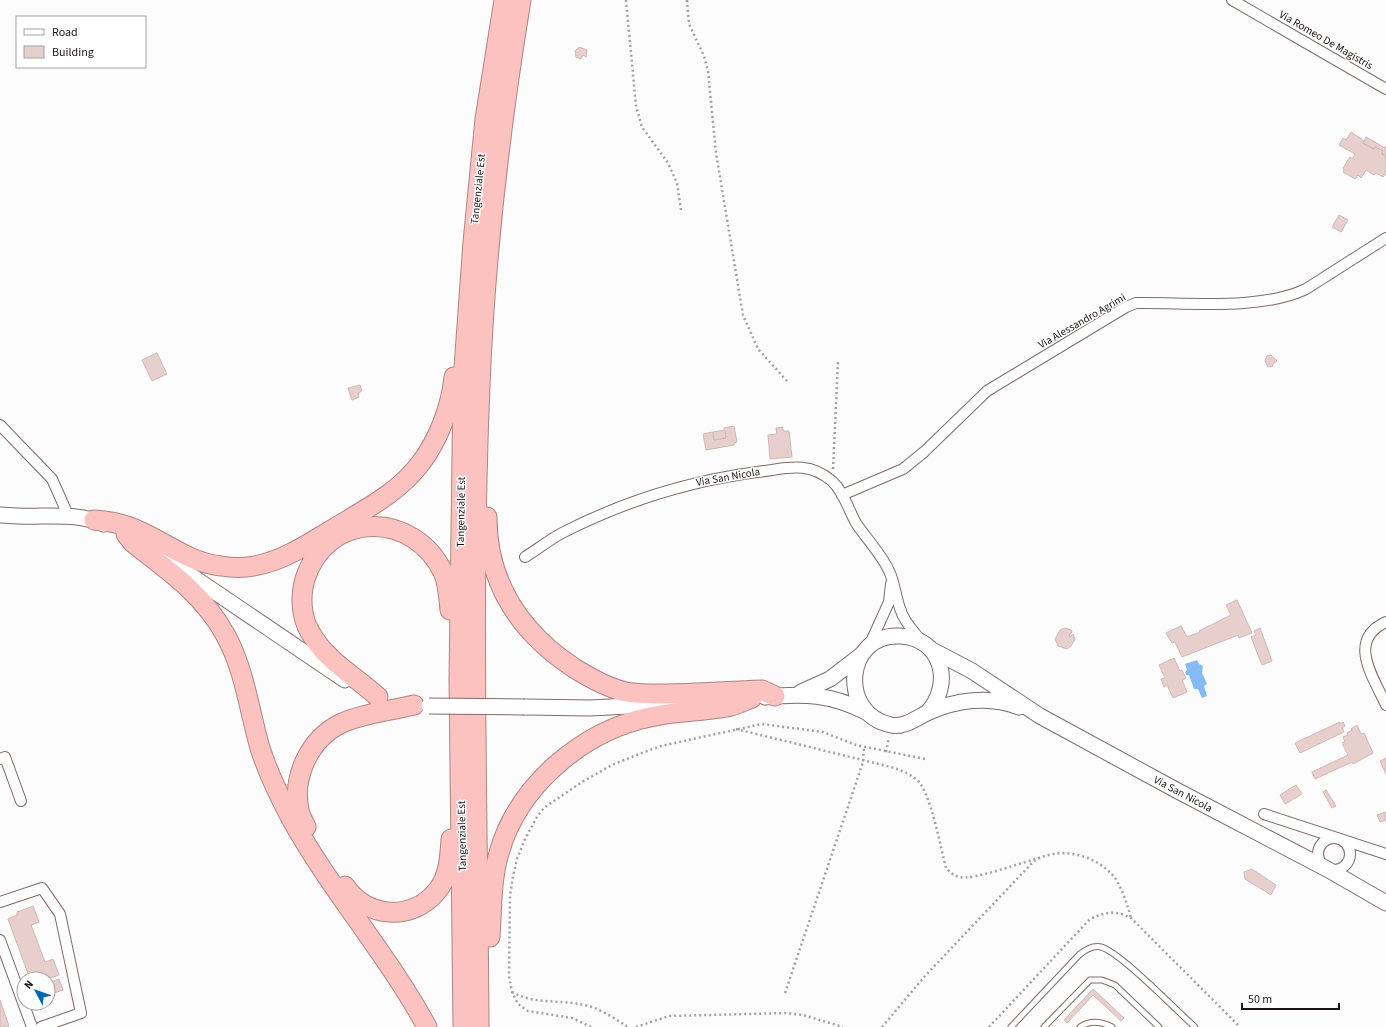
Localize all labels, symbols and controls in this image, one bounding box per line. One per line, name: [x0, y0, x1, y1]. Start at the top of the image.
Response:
street label: Via Romeo De Magistris: [1276, 7, 1376, 73]
legend: [16, 16, 146, 68]
text: Road: [52, 24, 78, 41]
text: Building: [52, 44, 94, 61]
street label: Tangenziale Est: [467, 153, 489, 225]
street label: Via Alessandro Agrimi: [1035, 290, 1129, 352]
street label: Via San Nicola: [695, 464, 761, 490]
street label: Tangenziale Est: [453, 476, 469, 548]
street label: Via San Nicola: [1151, 772, 1215, 816]
street label: Tangenziale Est: [454, 800, 470, 872]
north arrow: [16, 971, 56, 1011]
text: N: [21, 977, 37, 992]
scale bar: [1242, 985, 1339, 1011]
text: 50 m: [1248, 991, 1272, 1008]

